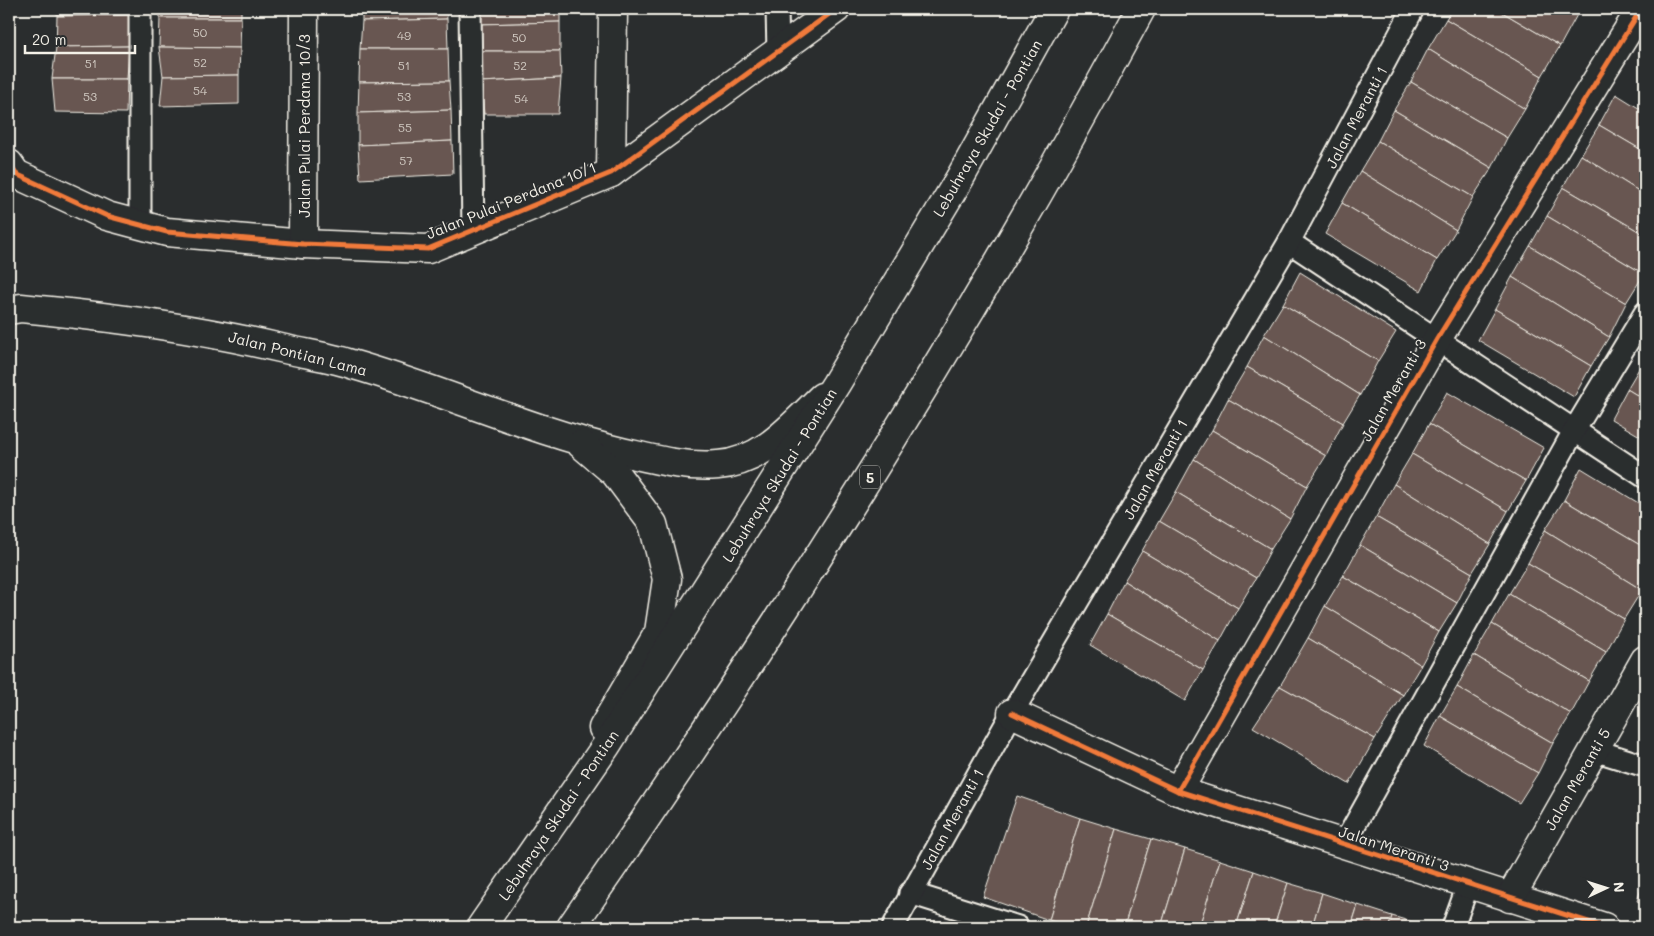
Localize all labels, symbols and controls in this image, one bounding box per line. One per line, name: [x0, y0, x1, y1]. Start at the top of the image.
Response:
scale bar: [25, 22, 135, 54]
house number: 50: [193, 24, 208, 40]
house number: 49: [397, 27, 411, 43]
text: 20 m: [32, 29, 66, 49]
house number: 50: [512, 29, 527, 45]
street label: Jalan Pulai Perdana 10/3: [294, 34, 314, 218]
street label: Lebuhraya Skudai - Pontian: [928, 36, 1046, 220]
house number: 52: [193, 54, 207, 70]
house number: 51: [85, 55, 97, 71]
house number: 51: [398, 57, 410, 73]
house number: 52: [513, 57, 527, 73]
street label: Jalan Meranti 1: [1321, 62, 1391, 172]
house number: 54: [193, 82, 207, 98]
house number: 53: [83, 88, 97, 104]
house number: 53: [397, 88, 411, 104]
house number: 54: [514, 90, 528, 106]
house number: 55: [398, 119, 412, 135]
house number: 57: [399, 152, 413, 168]
street label: Jalan Pulai Perdana 10/1: [423, 157, 599, 243]
street label: Jalan Pontian Lama: [227, 326, 369, 380]
street label: Jalan Meranti 3: [1356, 335, 1431, 445]
street label: Lebuhraya Skudai - Pontian: [717, 384, 841, 566]
street label: Jalan Meranti 1: [1118, 415, 1192, 523]
road number: 5: [860, 466, 880, 488]
street label: Jalan Meranti 5: [1540, 724, 1614, 834]
street label: Lebuhraya Skudai - Pontian: [493, 726, 623, 904]
street label: Jalan Meranti 1: [916, 765, 988, 873]
street label: Jalan Meranti 3: [1336, 821, 1452, 875]
north arrow: [1582, 864, 1632, 914]
text: N: [1610, 881, 1629, 893]

